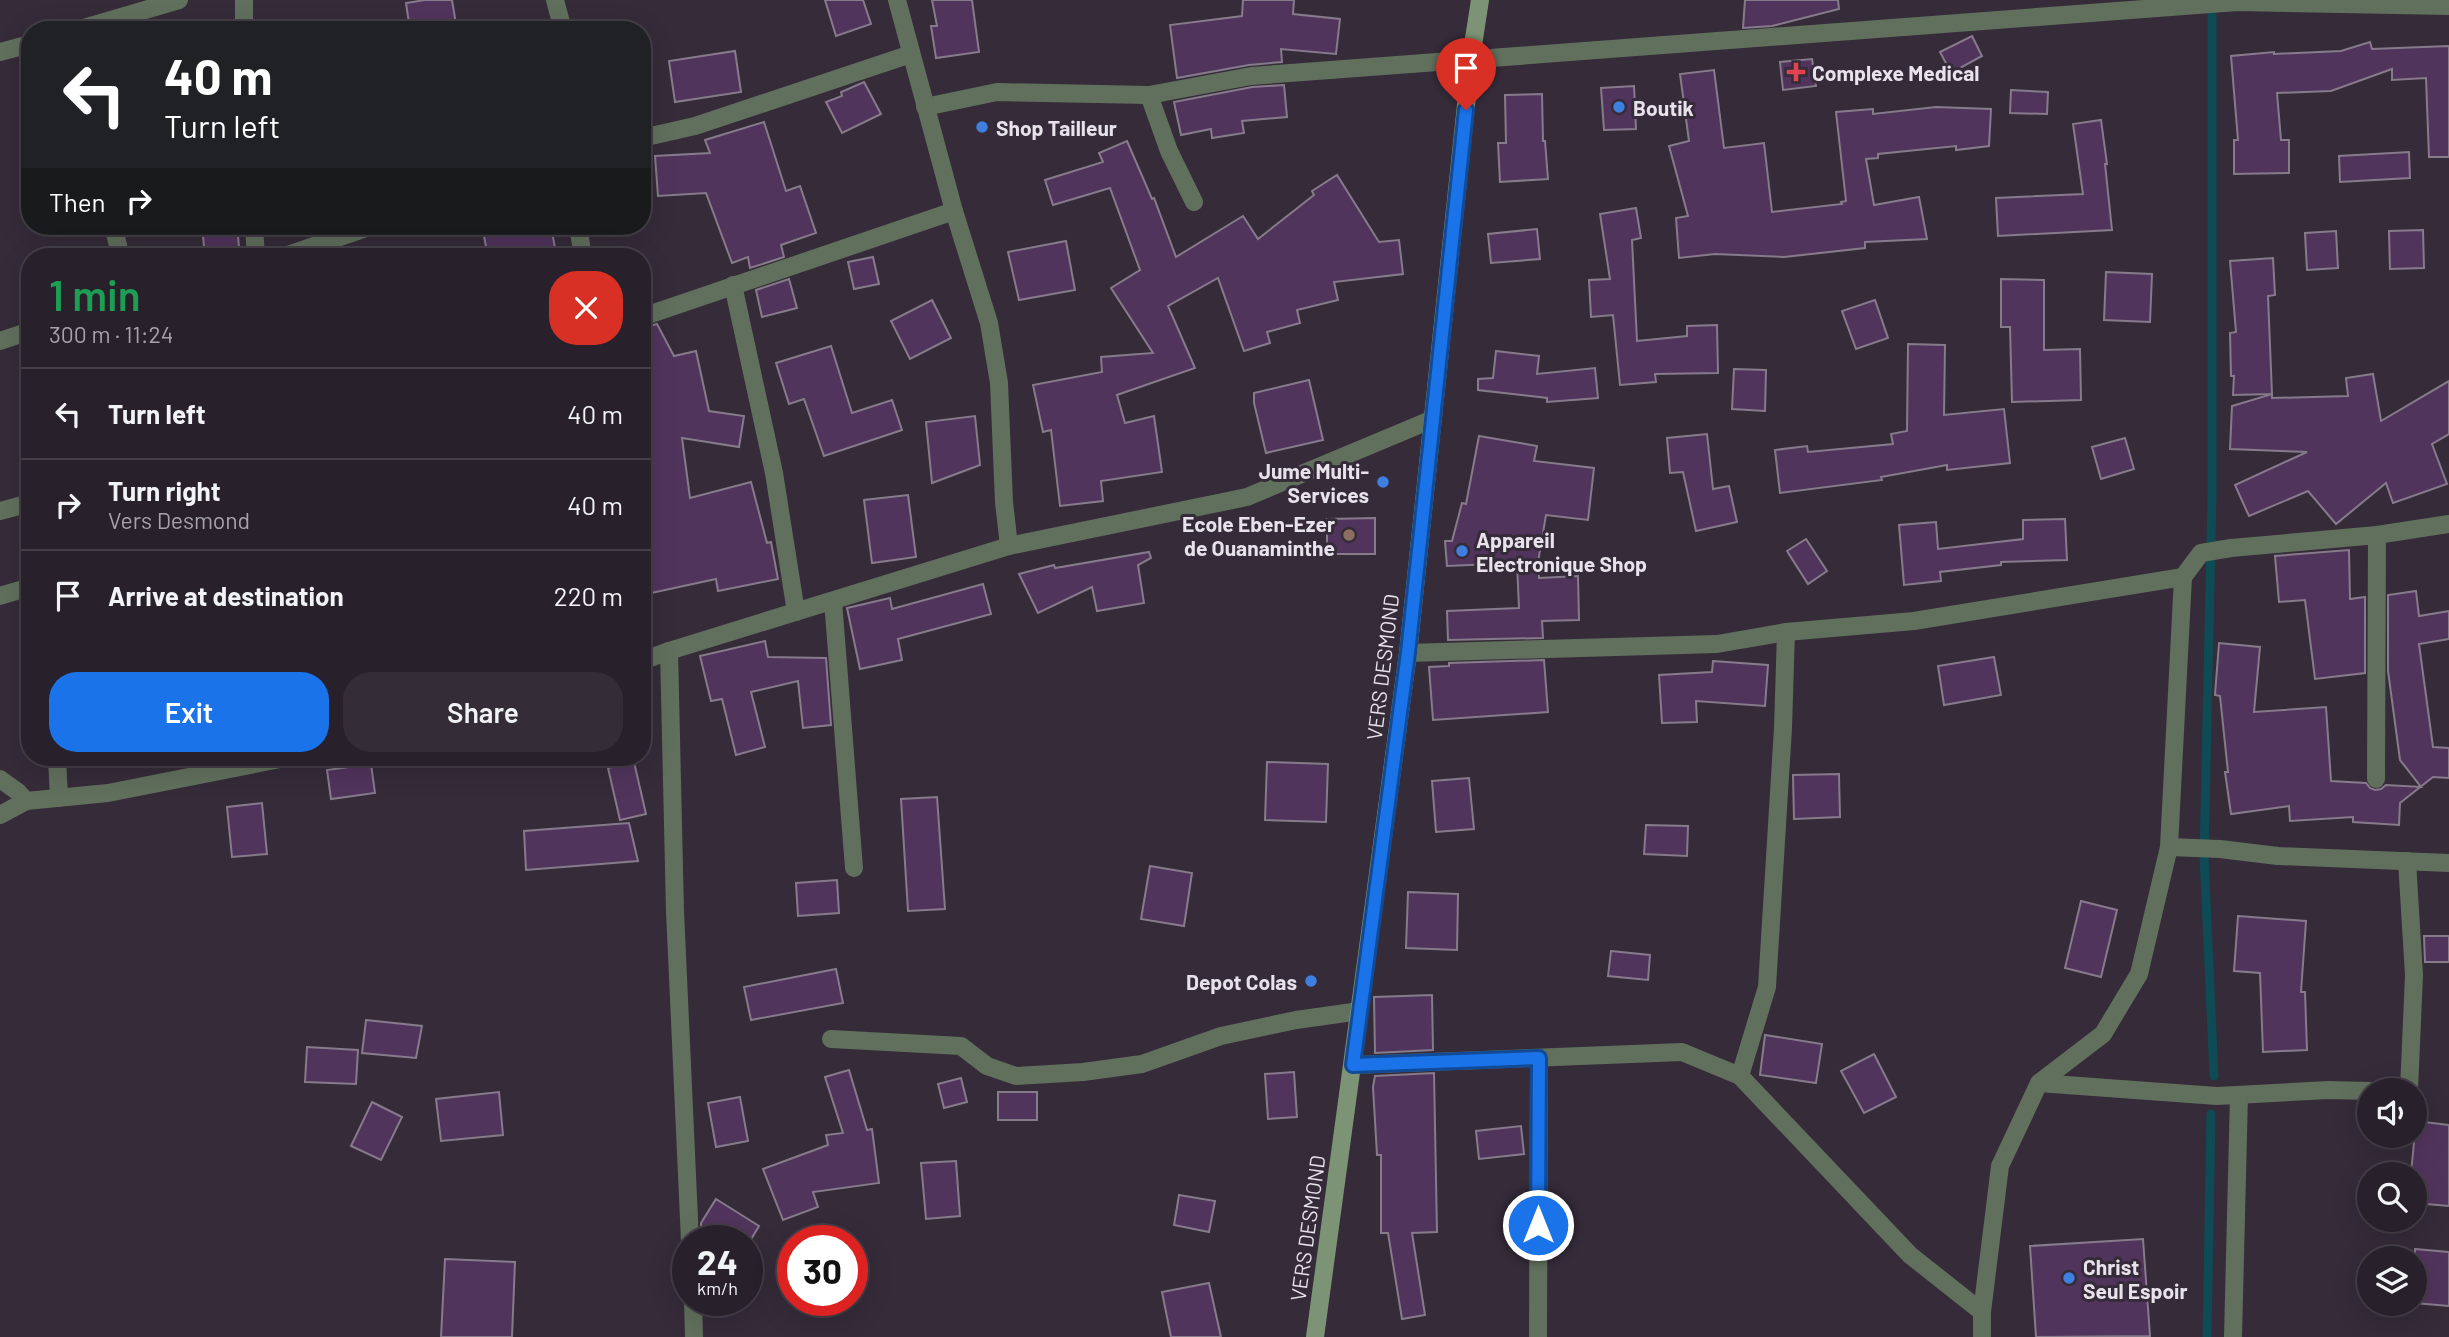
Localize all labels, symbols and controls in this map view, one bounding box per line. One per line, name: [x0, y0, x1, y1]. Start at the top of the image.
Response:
pin: [1436, 38, 1496, 110]
text: 40 m: [164, 46, 272, 105]
icon: left: [49, 49, 140, 140]
icon: arrive: [1447, 49, 1485, 87]
place label: Complexe Medical: [1812, 60, 1979, 85]
marker: Complexe Medical: [1786, 62, 1806, 82]
place label: Boutik: [1633, 95, 1694, 120]
marker: Boutik: [1611, 99, 1627, 115]
text: Turn left: [164, 106, 281, 144]
place label: Shop Tailleur: [996, 115, 1117, 140]
marker: Shop Tailleur: [974, 119, 990, 135]
icon: right: [120, 182, 158, 220]
text: Then: [49, 186, 106, 217]
text: 1 min: [49, 269, 141, 319]
button: close: [549, 271, 623, 345]
text: 300 m · 11:24: [49, 320, 173, 348]
icon: left: [49, 395, 87, 433]
text: Turn left: [108, 398, 206, 429]
text: 40 m: [567, 398, 623, 429]
place label: Jume Multi- Services: [1259, 458, 1369, 507]
marker: Jume Multi- Services: [1375, 474, 1391, 490]
text: Turn right: [108, 475, 221, 506]
icon: right: [49, 486, 87, 524]
text: 40 m: [567, 489, 623, 520]
text: Vers Desmond: [108, 506, 250, 534]
place label: Ecole Eben-Ezer de Ouanaminthe: [1182, 511, 1335, 560]
marker: Ecole Eben-Ezer de Ouanaminthe: [1341, 527, 1357, 543]
place label: Appareil Electronique Shop: [1476, 527, 1647, 576]
marker: Appareil Electronique Shop: [1454, 543, 1470, 559]
icon: arrive: [49, 577, 87, 615]
text: Arrive at destination: [108, 580, 344, 611]
text: 220 m: [554, 580, 623, 611]
street label: VERS DESMOND: [1361, 593, 1403, 741]
button: Exit: [49, 672, 329, 752]
button: Share: [343, 672, 623, 752]
place label: Depot Colas: [1186, 969, 1297, 994]
marker: Depot Colas: [1303, 973, 1319, 989]
map controls: [2357, 1078, 2427, 1316]
button: sound: [2357, 1078, 2427, 1148]
street label: VERS DESMOND: [1284, 1153, 1330, 1303]
button: search: [2357, 1162, 2427, 1232]
position arrow: [1501, 1188, 1575, 1262]
speed limit sign: 30: [777, 1225, 868, 1316]
text: 24: [697, 1240, 738, 1282]
button: layers: [2357, 1246, 2427, 1316]
place label: Christ Seul Espoir: [2083, 1254, 2188, 1303]
marker: Christ Seul Espoir: [2061, 1270, 2077, 1286]
text: km/h: [697, 1277, 738, 1299]

